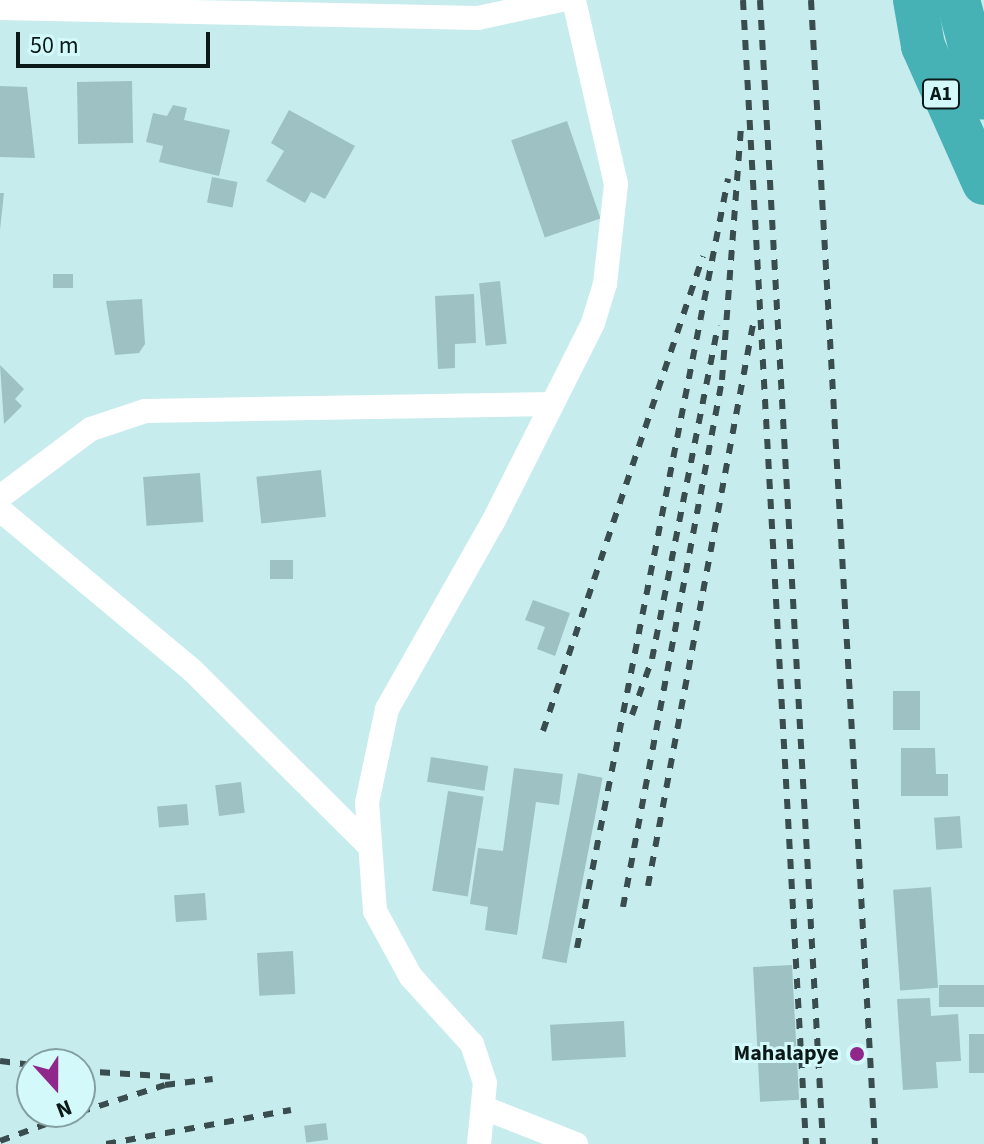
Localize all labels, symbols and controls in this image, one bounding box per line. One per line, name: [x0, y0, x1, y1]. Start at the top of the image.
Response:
scale bar: [20, 16, 214, 66]
text: 50 m: [30, 28, 79, 63]
road number: A1: [921, 78, 961, 110]
place label: Mahalapye: [733, 1041, 839, 1067]
marker: Mahalapye: [846, 1043, 868, 1065]
north arrow: [16, 1048, 96, 1128]
text: N: [51, 1091, 76, 1126]

